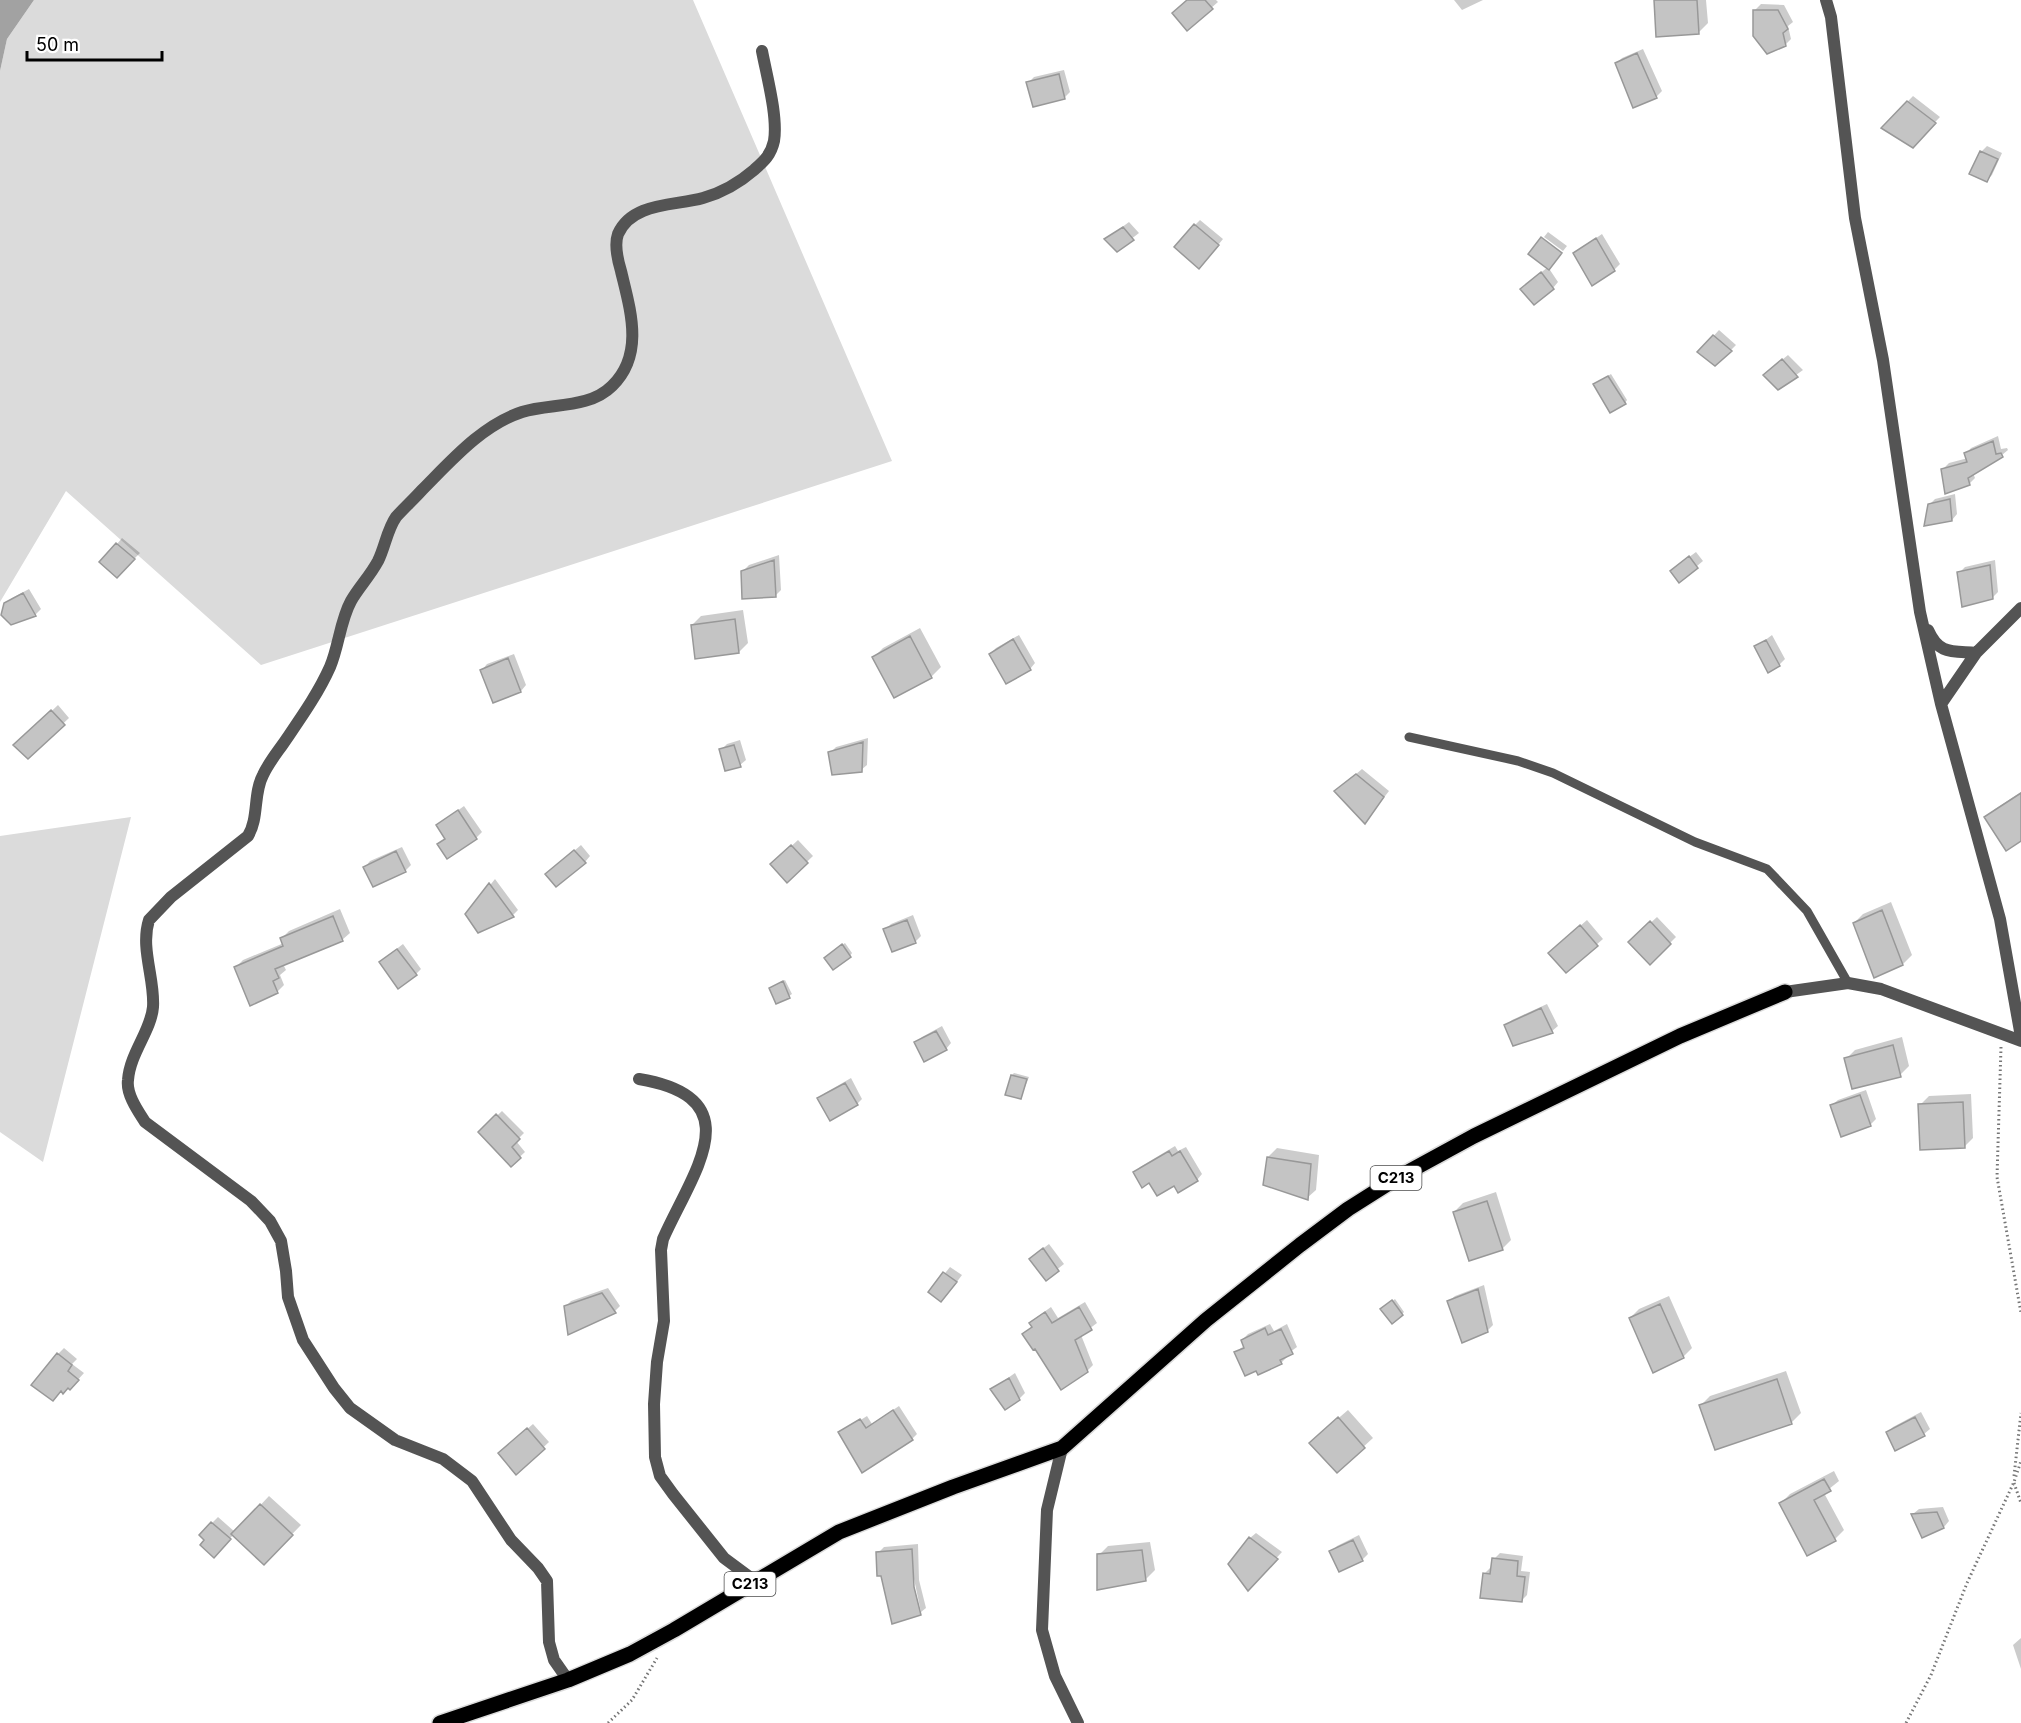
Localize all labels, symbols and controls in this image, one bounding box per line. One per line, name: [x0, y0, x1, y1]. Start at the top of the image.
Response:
scale bar: [27, 24, 162, 62]
text: 50 m: [36, 34, 79, 55]
road number: C213: [1370, 1166, 1422, 1190]
road number: C213: [724, 1572, 776, 1596]

